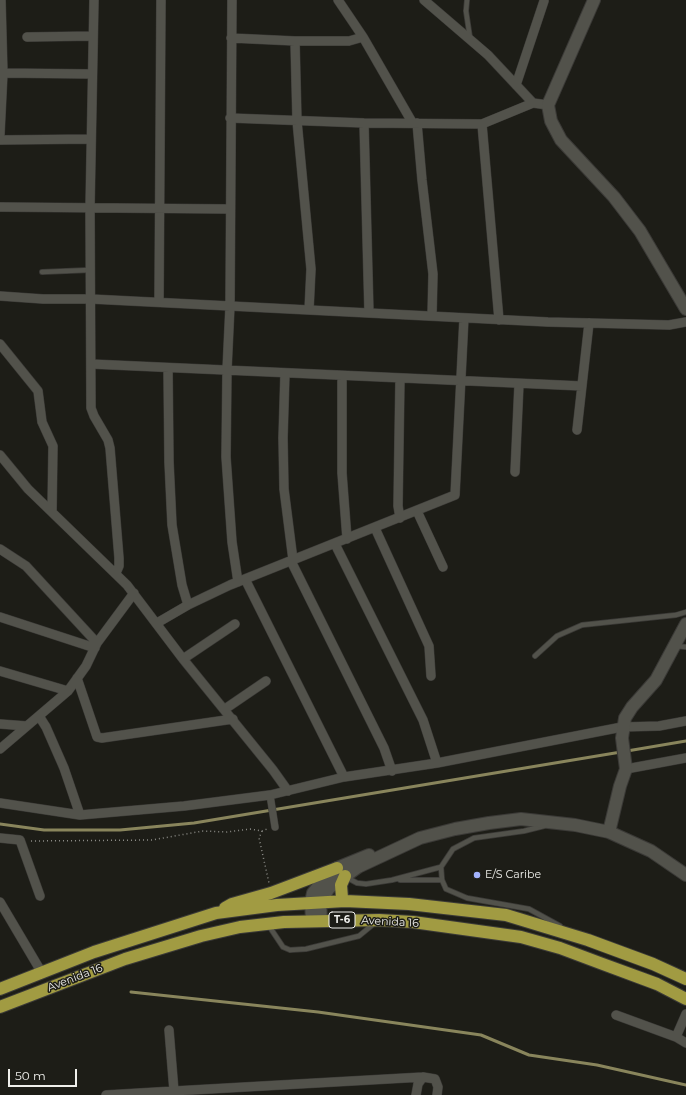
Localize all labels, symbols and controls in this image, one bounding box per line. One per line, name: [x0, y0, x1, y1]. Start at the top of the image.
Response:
place label: E/S Caribe: [485, 868, 541, 882]
marker: E/S Caribe: [472, 870, 482, 880]
road number: T-6: [329, 912, 355, 928]
street label: Avenida 16: [361, 914, 419, 930]
street label: Avenida 16: [46, 961, 104, 995]
scale bar: [10, 1061, 79, 1087]
text: 50 m: [15, 1068, 46, 1083]

